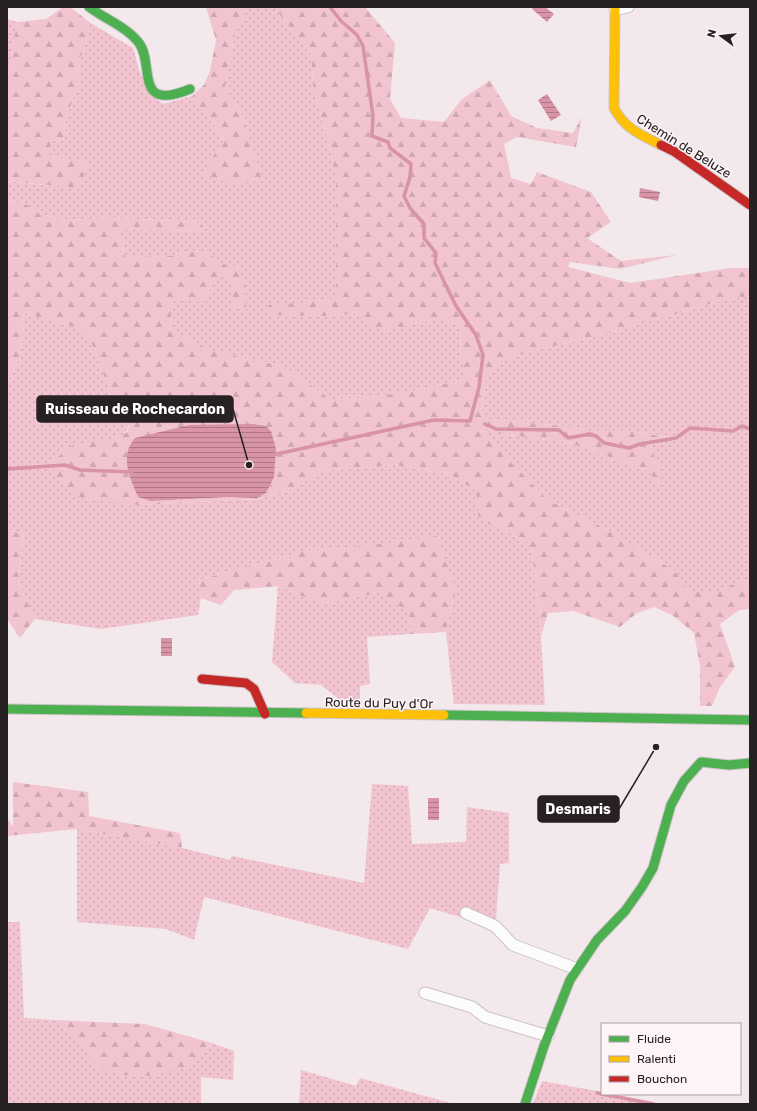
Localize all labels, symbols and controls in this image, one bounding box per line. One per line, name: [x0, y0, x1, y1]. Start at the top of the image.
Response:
north arrow: [701, 16, 741, 56]
text: N: [705, 28, 719, 39]
street label: Chemin de Beluze: [634, 111, 734, 181]
callout: Ruisseau de Rochecardon: [37, 396, 233, 422]
text: Ruisseau de Rochecardon: [45, 401, 225, 418]
street label: Route du Puy d'Or: [325, 695, 433, 711]
callout: Desmaris: [538, 796, 619, 822]
text: Desmaris: [545, 801, 611, 818]
legend: [601, 1023, 741, 1095]
text: Fluide: [637, 1032, 671, 1046]
text: Ralenti: [637, 1052, 676, 1066]
text: Bouchon: [637, 1072, 687, 1086]

